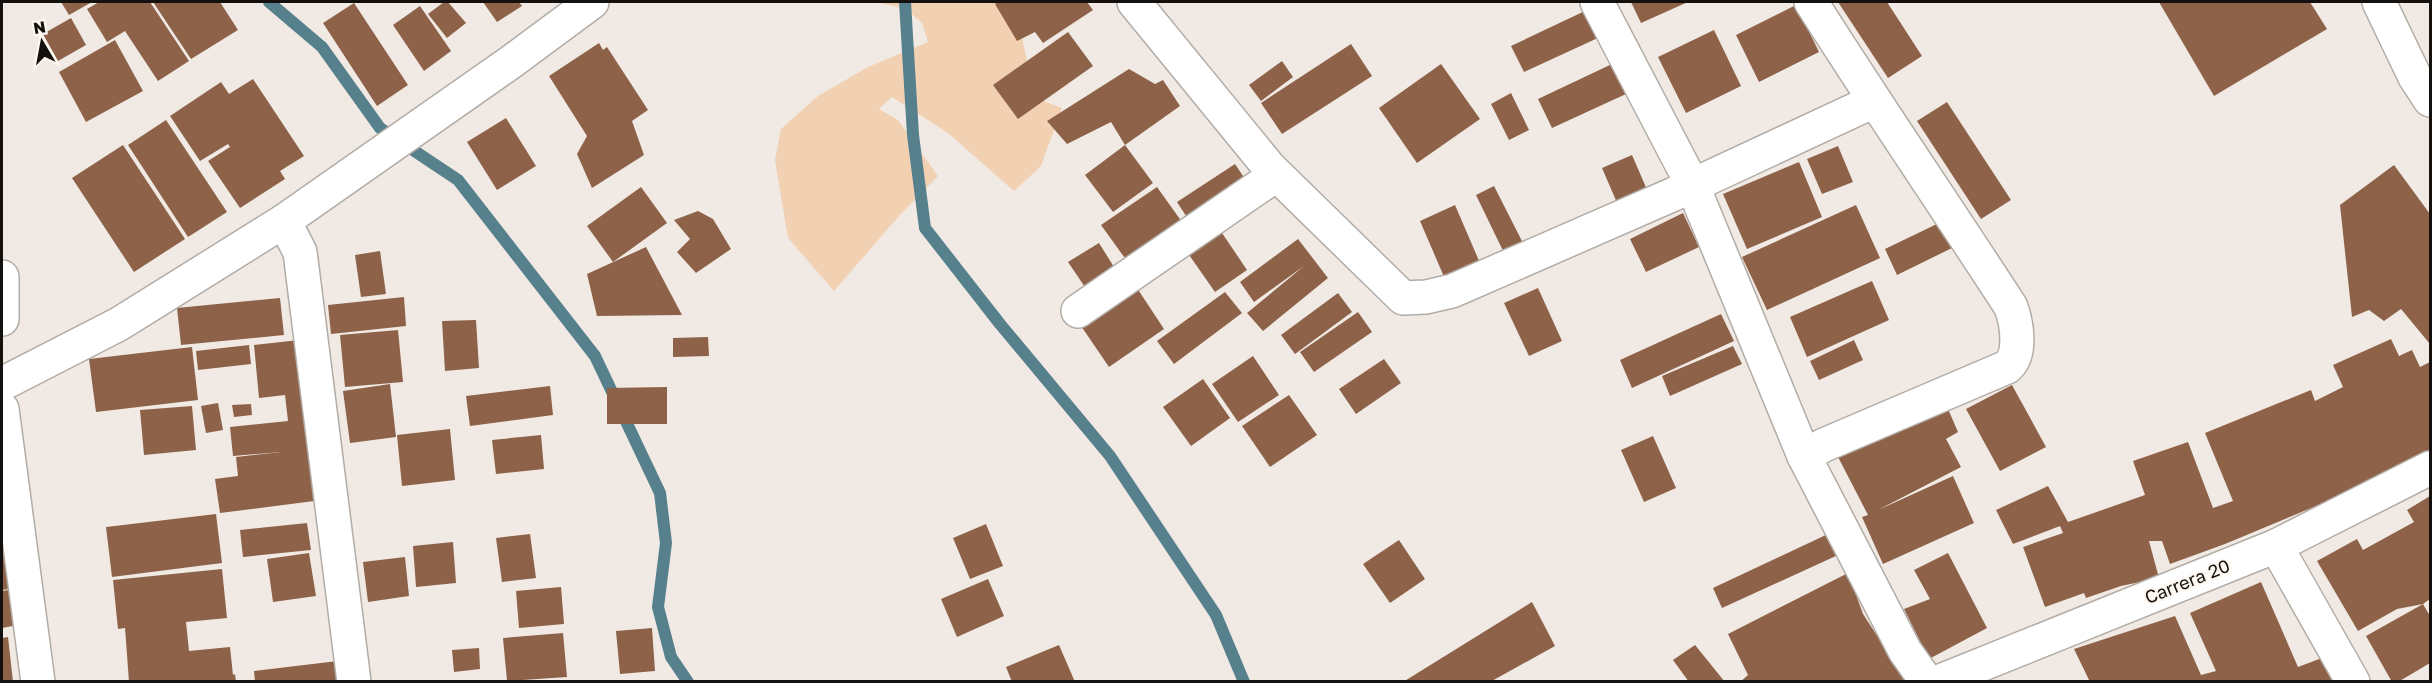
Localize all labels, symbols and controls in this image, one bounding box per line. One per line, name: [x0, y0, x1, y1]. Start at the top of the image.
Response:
north arrow: [12, 12, 72, 72]
text: N: [32, 16, 47, 38]
street label: Carrera 20: [2141, 554, 2233, 608]

